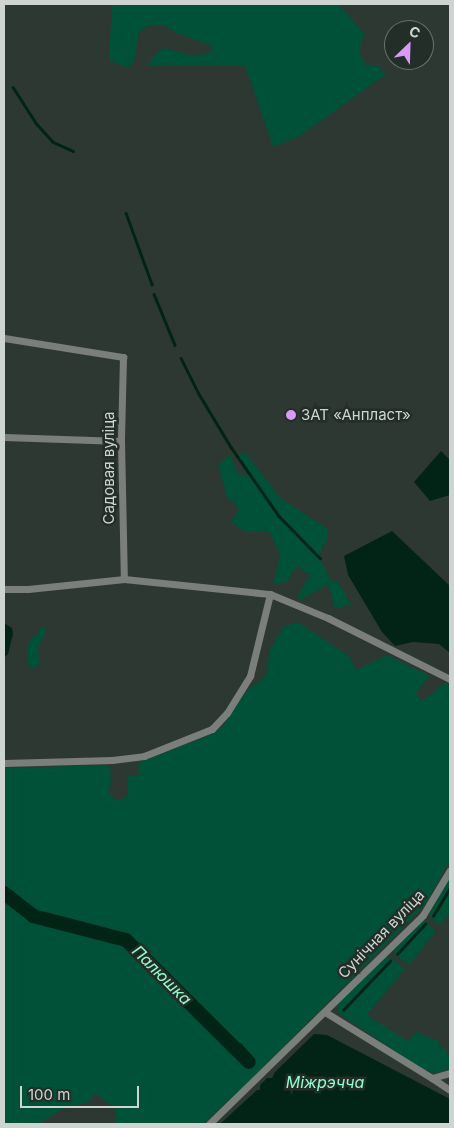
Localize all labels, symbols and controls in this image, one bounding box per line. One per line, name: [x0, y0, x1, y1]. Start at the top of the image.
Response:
north arrow: [384, 20, 434, 70]
text: С: [407, 22, 423, 42]
place label: ЗАТ «Анпласт»: [301, 406, 411, 424]
marker: ЗАТ «Анпласт»: [285, 409, 297, 421]
street label: Садовая вуліца: [100, 411, 118, 525]
street label: Сунічная вуліца: [334, 886, 428, 982]
water label: Палюшка: [128, 941, 196, 1009]
water label: Міжрэчча: [286, 1072, 364, 1092]
scale bar: [22, 1076, 141, 1108]
text: 100 m: [28, 1085, 70, 1104]

